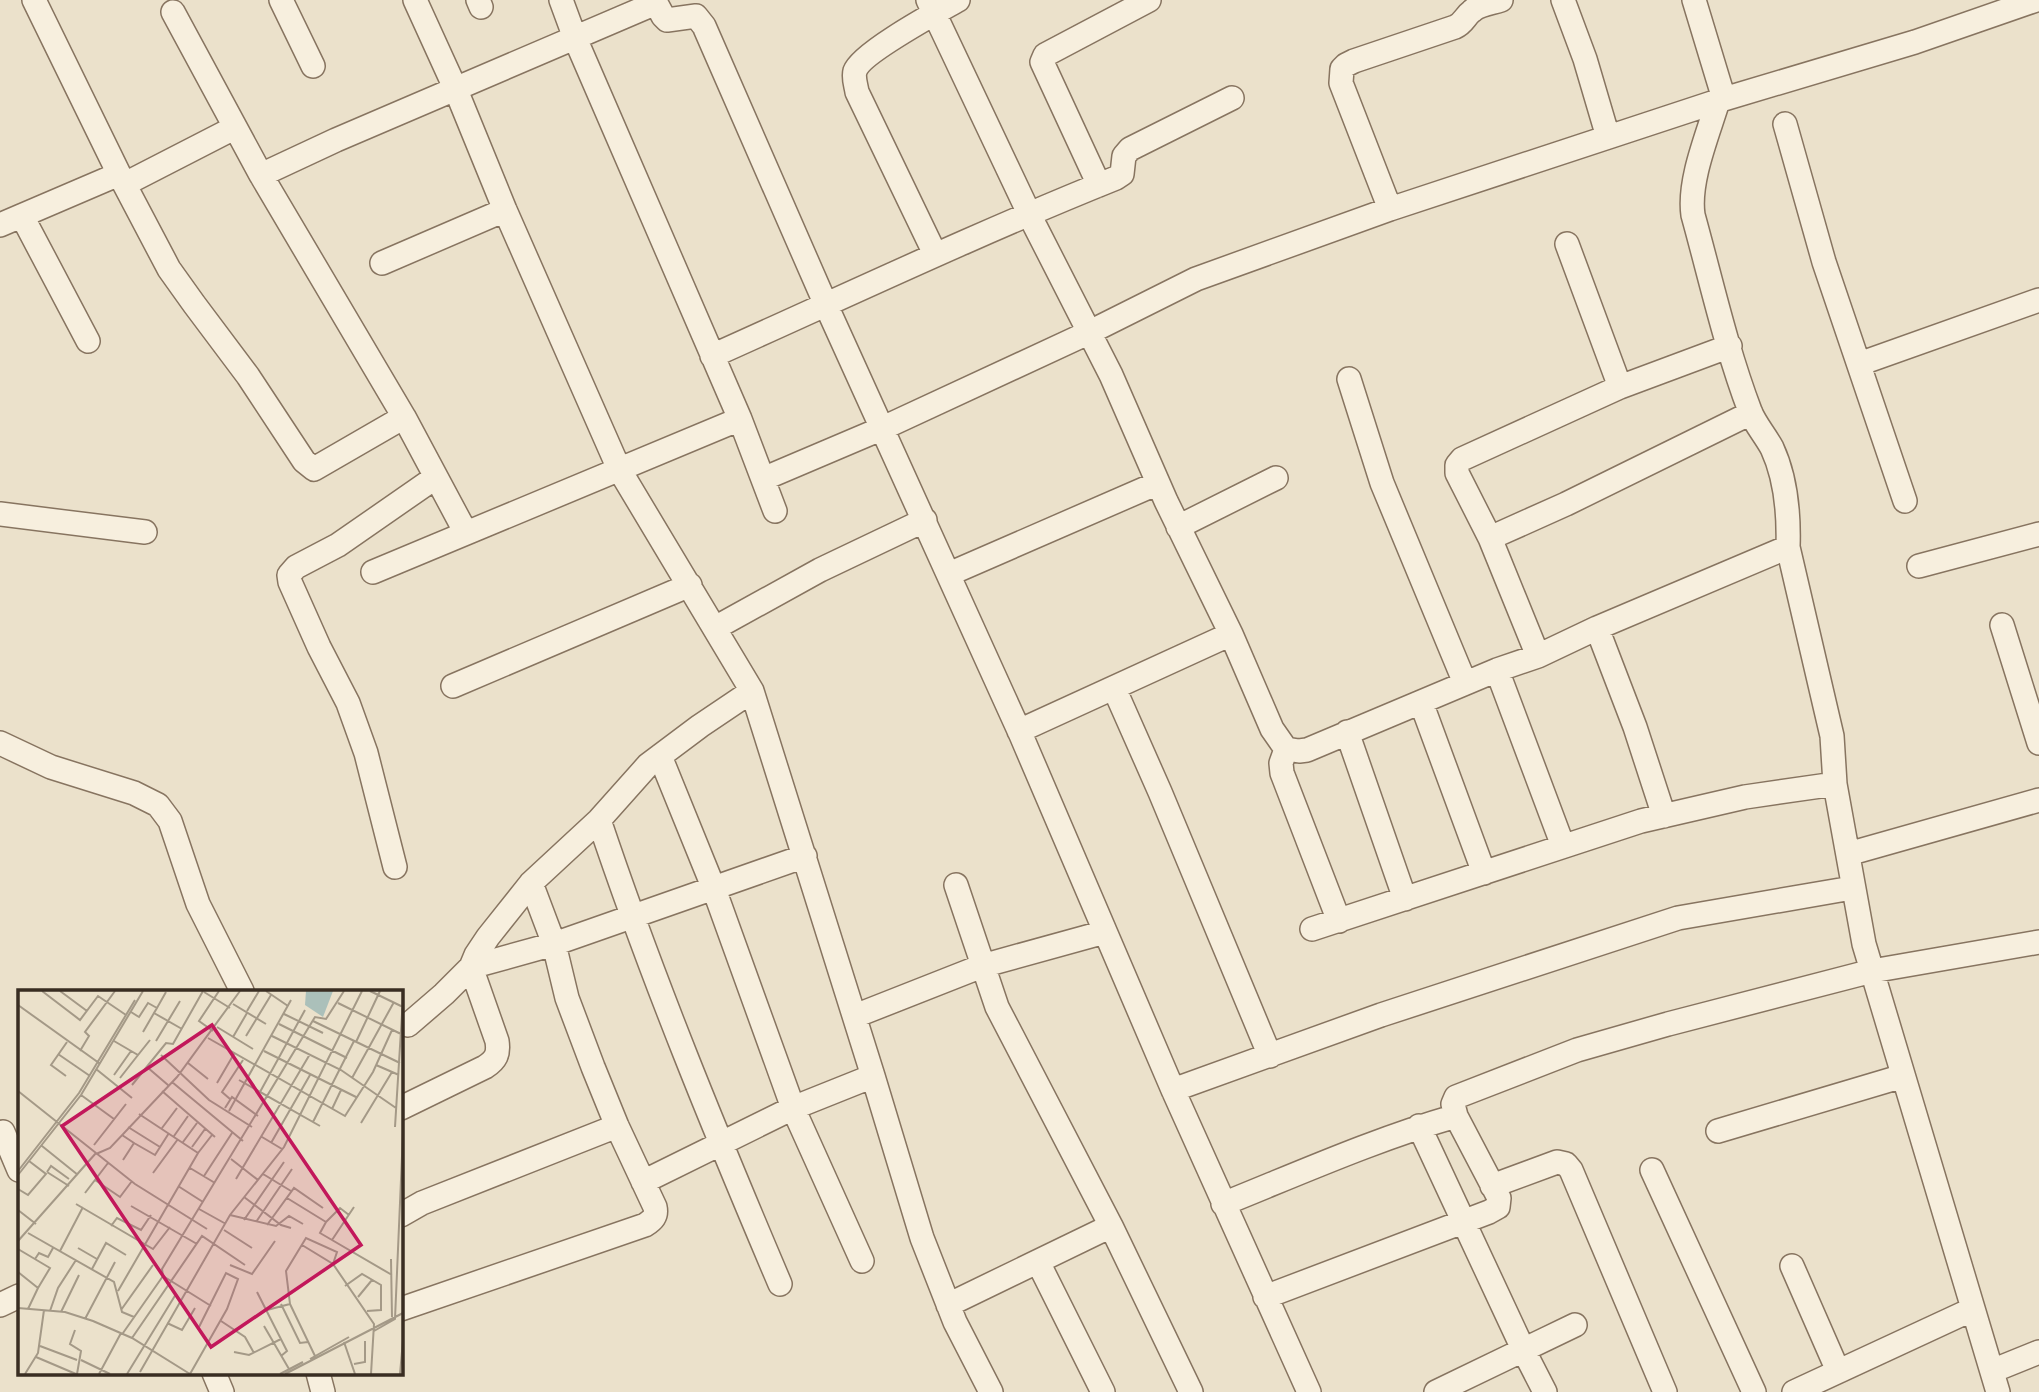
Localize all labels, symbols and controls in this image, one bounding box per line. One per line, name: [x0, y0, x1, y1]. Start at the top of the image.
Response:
inset map: [18, 990, 402, 1374]

